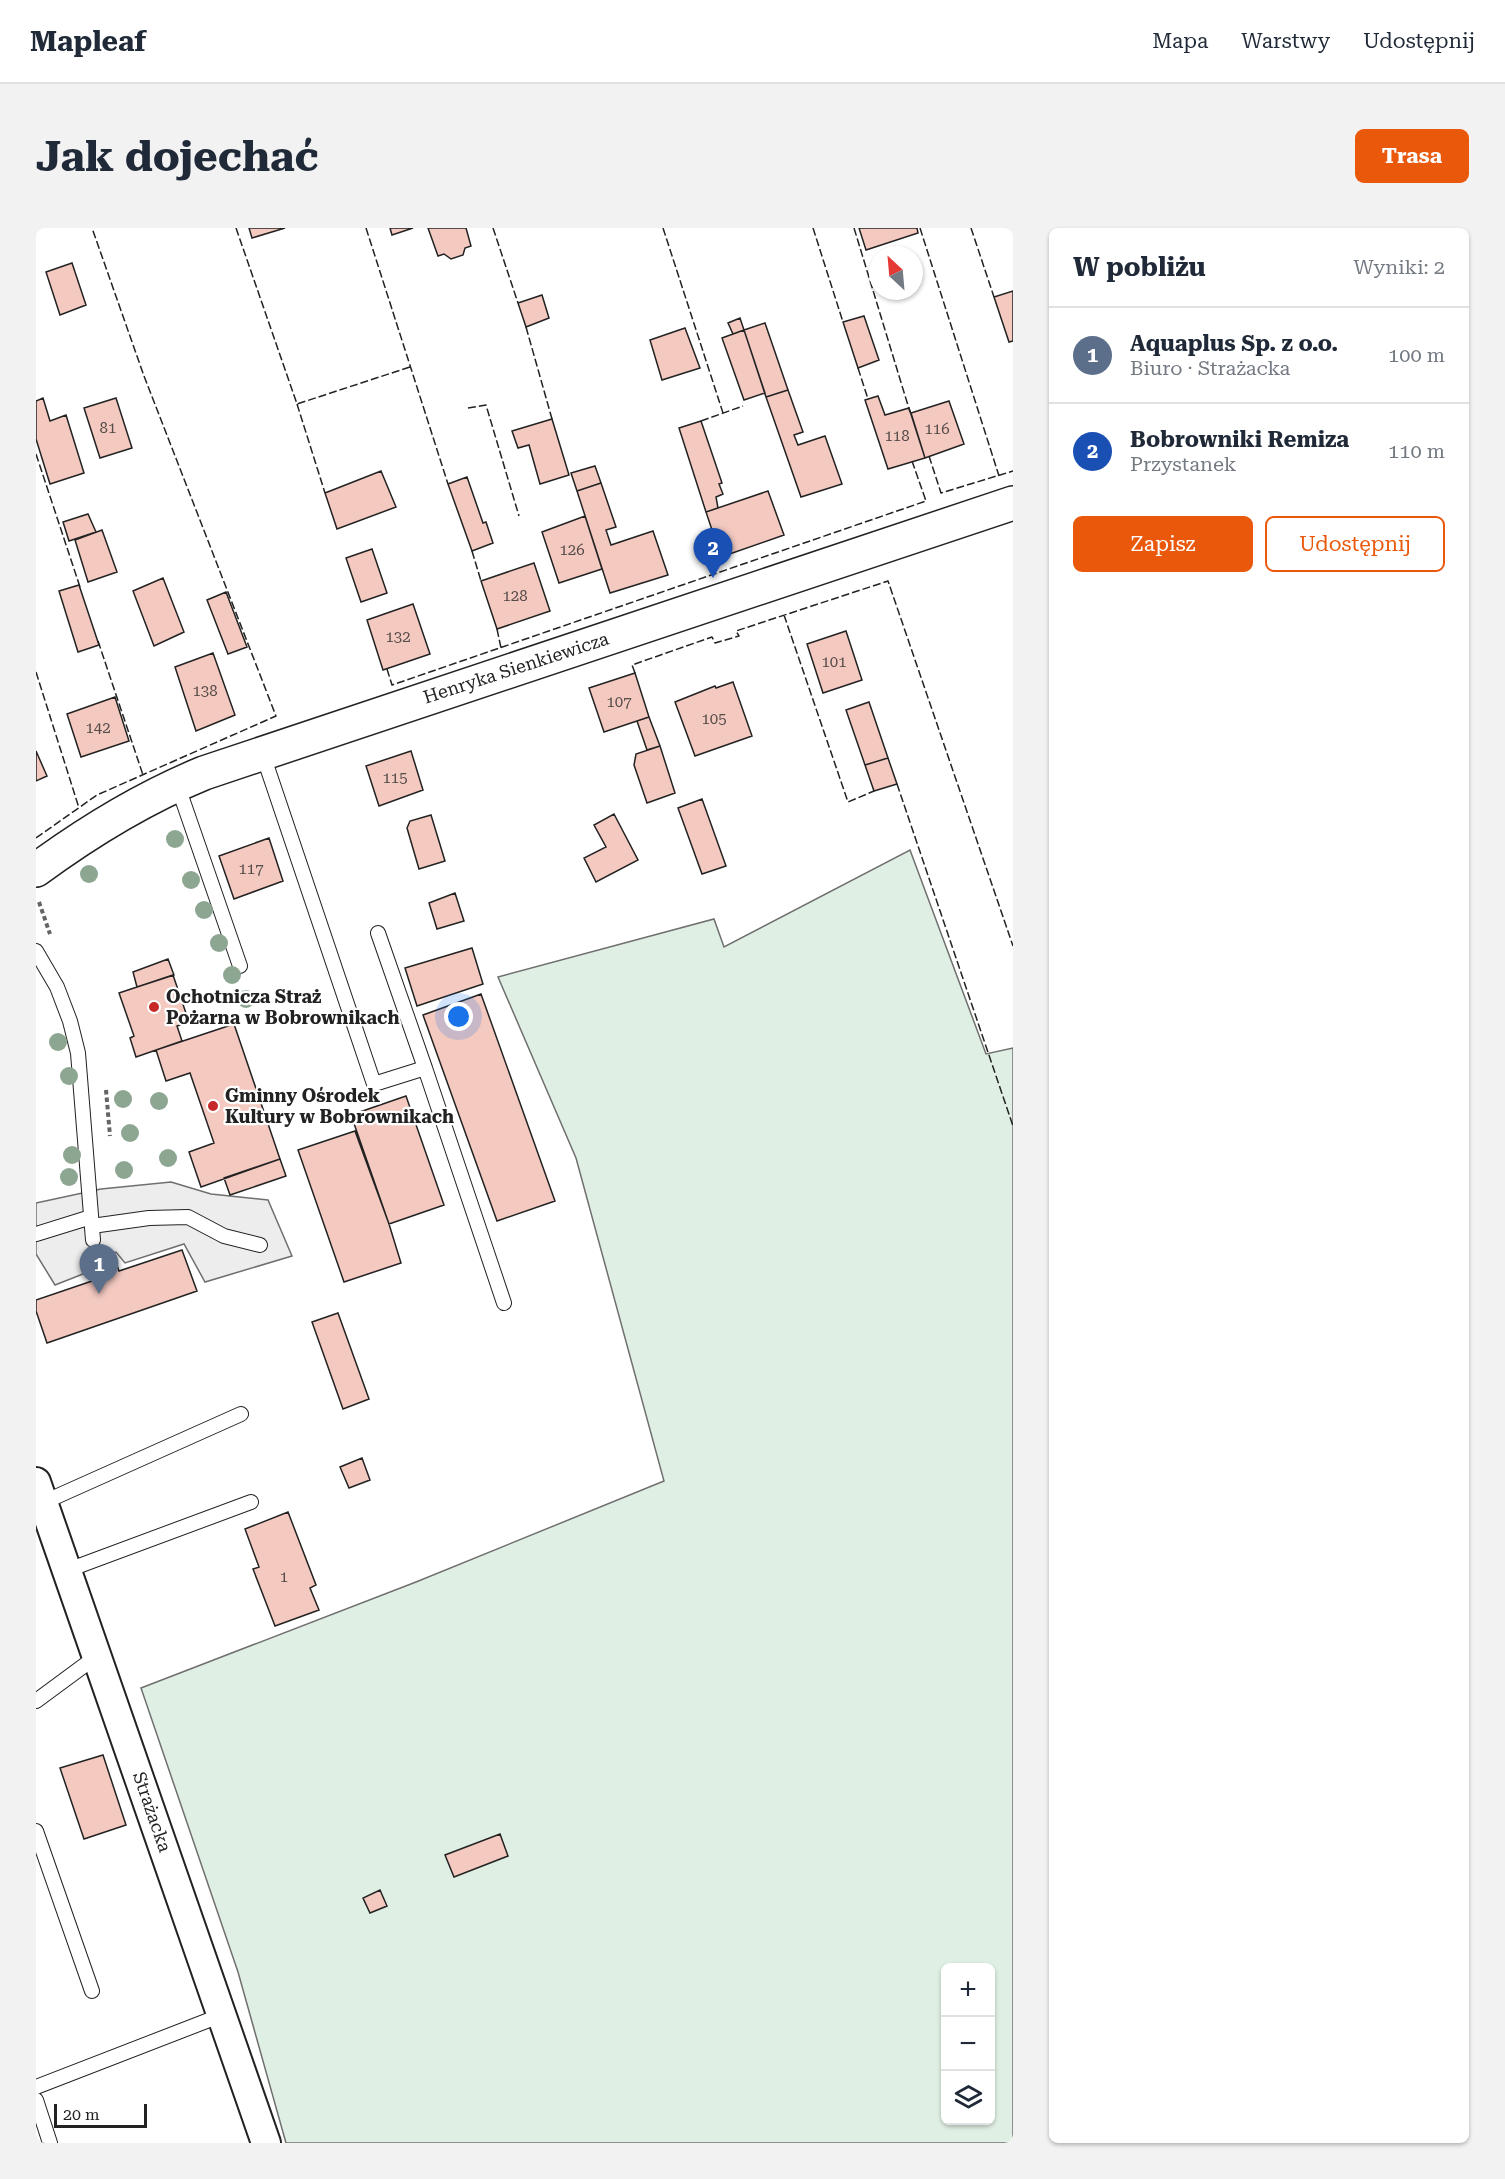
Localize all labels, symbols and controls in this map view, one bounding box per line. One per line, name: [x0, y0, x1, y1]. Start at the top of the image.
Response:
text: Mapleaf: [30, 25, 146, 58]
text: Mapa: [1152, 29, 1208, 53]
text: Warstwy: [1241, 29, 1330, 53]
text: Udostępnij: [1363, 29, 1475, 53]
button: Trasa: [1355, 129, 1469, 183]
text: Jak dojechać: [36, 132, 319, 181]
north arrow: [869, 246, 923, 300]
text: W pobliżu: [1073, 252, 1206, 282]
text: Wyniki: 2: [1354, 255, 1445, 279]
text: Aquaplus Sp. z o.o.: [1130, 331, 1338, 356]
text: 1: [1087, 343, 1098, 367]
text: 100 m: [1388, 343, 1445, 367]
text: Biuro · Strażacka: [1130, 356, 1290, 380]
house number: 81: [100, 419, 116, 437]
house number: 116: [924, 420, 950, 438]
house number: 118: [884, 427, 910, 445]
text: Bobrowniki Remiza: [1130, 427, 1349, 452]
text: 2: [1087, 439, 1098, 463]
text: 110 m: [1388, 439, 1445, 463]
text: Przystanek: [1130, 452, 1236, 476]
button: Zapisz: [1073, 516, 1253, 572]
button: Udostępnij: [1265, 516, 1445, 572]
pin: 2: [694, 528, 732, 578]
house number: 126: [559, 541, 585, 559]
house number: 128: [502, 587, 528, 605]
house number: 132: [385, 628, 411, 646]
street label: Henryka Sienkiewicza: [420, 628, 611, 707]
house number: 101: [821, 653, 847, 671]
house number: 138: [192, 682, 218, 700]
house number: 107: [606, 693, 632, 711]
house number: 105: [701, 710, 727, 728]
house number: 142: [85, 719, 111, 737]
house number: 115: [382, 769, 408, 787]
house number: 117: [238, 860, 264, 878]
place label: Ochotnicza Straż Pożarna w Bobrownikach: [166, 986, 399, 1028]
marker: Ochotnicza Straż Pożarna w Bobrownikach: [147, 1000, 161, 1014]
your location: [444, 1002, 473, 1031]
place label: Gminny Ośrodek Kultury w Bobrownikach: [225, 1085, 454, 1127]
marker: Gminny Ośrodek Kultury w Bobrownikach: [206, 1099, 220, 1113]
pin: 1: [80, 1244, 118, 1294]
house number: 1: [280, 1568, 288, 1586]
street label: Strażacka: [129, 1769, 176, 1855]
map controls: [941, 1963, 995, 2125]
button: +: [941, 1963, 995, 2017]
button: −: [941, 2017, 995, 2071]
button: layers: [941, 2071, 995, 2125]
scale bar: [54, 2101, 147, 2128]
text: 20 m: [63, 2105, 100, 2124]

